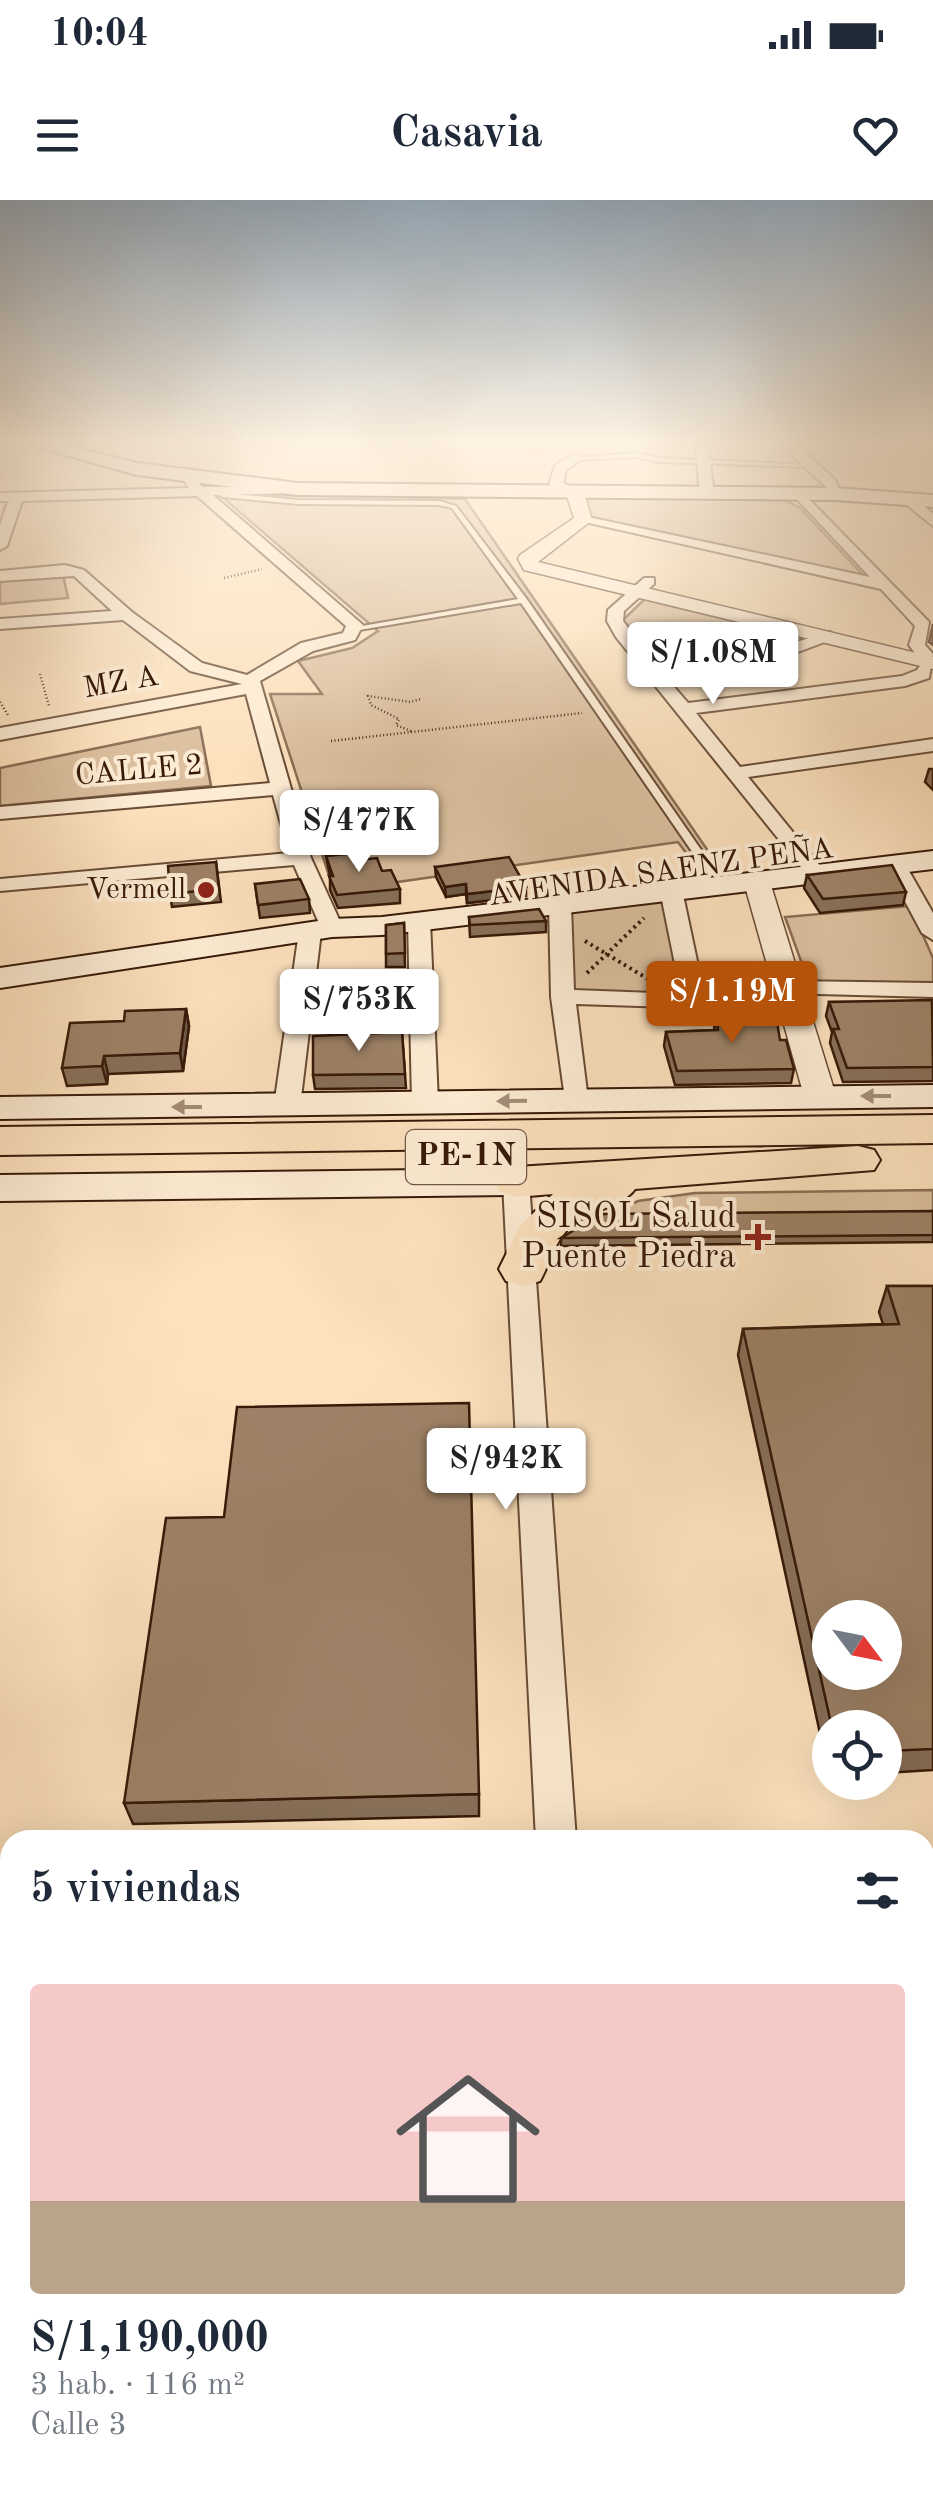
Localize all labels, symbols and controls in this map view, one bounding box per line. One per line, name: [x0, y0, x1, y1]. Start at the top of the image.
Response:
text: 10:04: [50, 16, 149, 54]
icon: menu: [30, 108, 85, 163]
icon: heart: [848, 108, 903, 163]
text: Casavia: [390, 112, 543, 157]
pin: S/1.08M: [621, 622, 805, 707]
text: S/1.08M: [649, 638, 777, 670]
street label: MZ A: [81, 662, 161, 704]
street label: CALLE 2: [74, 750, 204, 792]
pin: S/477K: [278, 790, 440, 875]
text: S/477K: [302, 806, 416, 838]
street label: AVENIDA SAENZ PEÑA: [486, 829, 836, 912]
place label: Vermell: [86, 875, 186, 905]
marker: Vermell: [195, 879, 217, 901]
pin: S/1.19M: [640, 961, 824, 1046]
pin: S/753K: [278, 969, 440, 1054]
text: S/1.19M: [668, 977, 796, 1009]
text: S/753K: [302, 985, 416, 1017]
one-way arrow: [860, 1088, 892, 1104]
one-way arrow: [496, 1093, 528, 1109]
one-way arrow: [171, 1099, 203, 1115]
road number: PE-1N: [406, 1130, 526, 1184]
place label: SISOL Salud Puente Piedra: [521, 1200, 736, 1275]
marker: SISOL Salud Puente Piedra: [745, 1224, 771, 1250]
pin: S/942K: [425, 1428, 587, 1513]
text: S/942K: [449, 1444, 563, 1476]
north arrow: [812, 1600, 902, 1690]
map controls: [812, 1600, 902, 1800]
button: locate: [812, 1710, 902, 1800]
icon: filters: [850, 1863, 905, 1918]
text: 5 viviendas: [30, 1869, 241, 1911]
icon: home: [378, 2049, 558, 2229]
text: S/1,190,000: [30, 2319, 269, 2361]
text: 3 hab. · 116 m²: [30, 2370, 245, 2402]
text: Calle 3: [30, 2410, 127, 2442]

